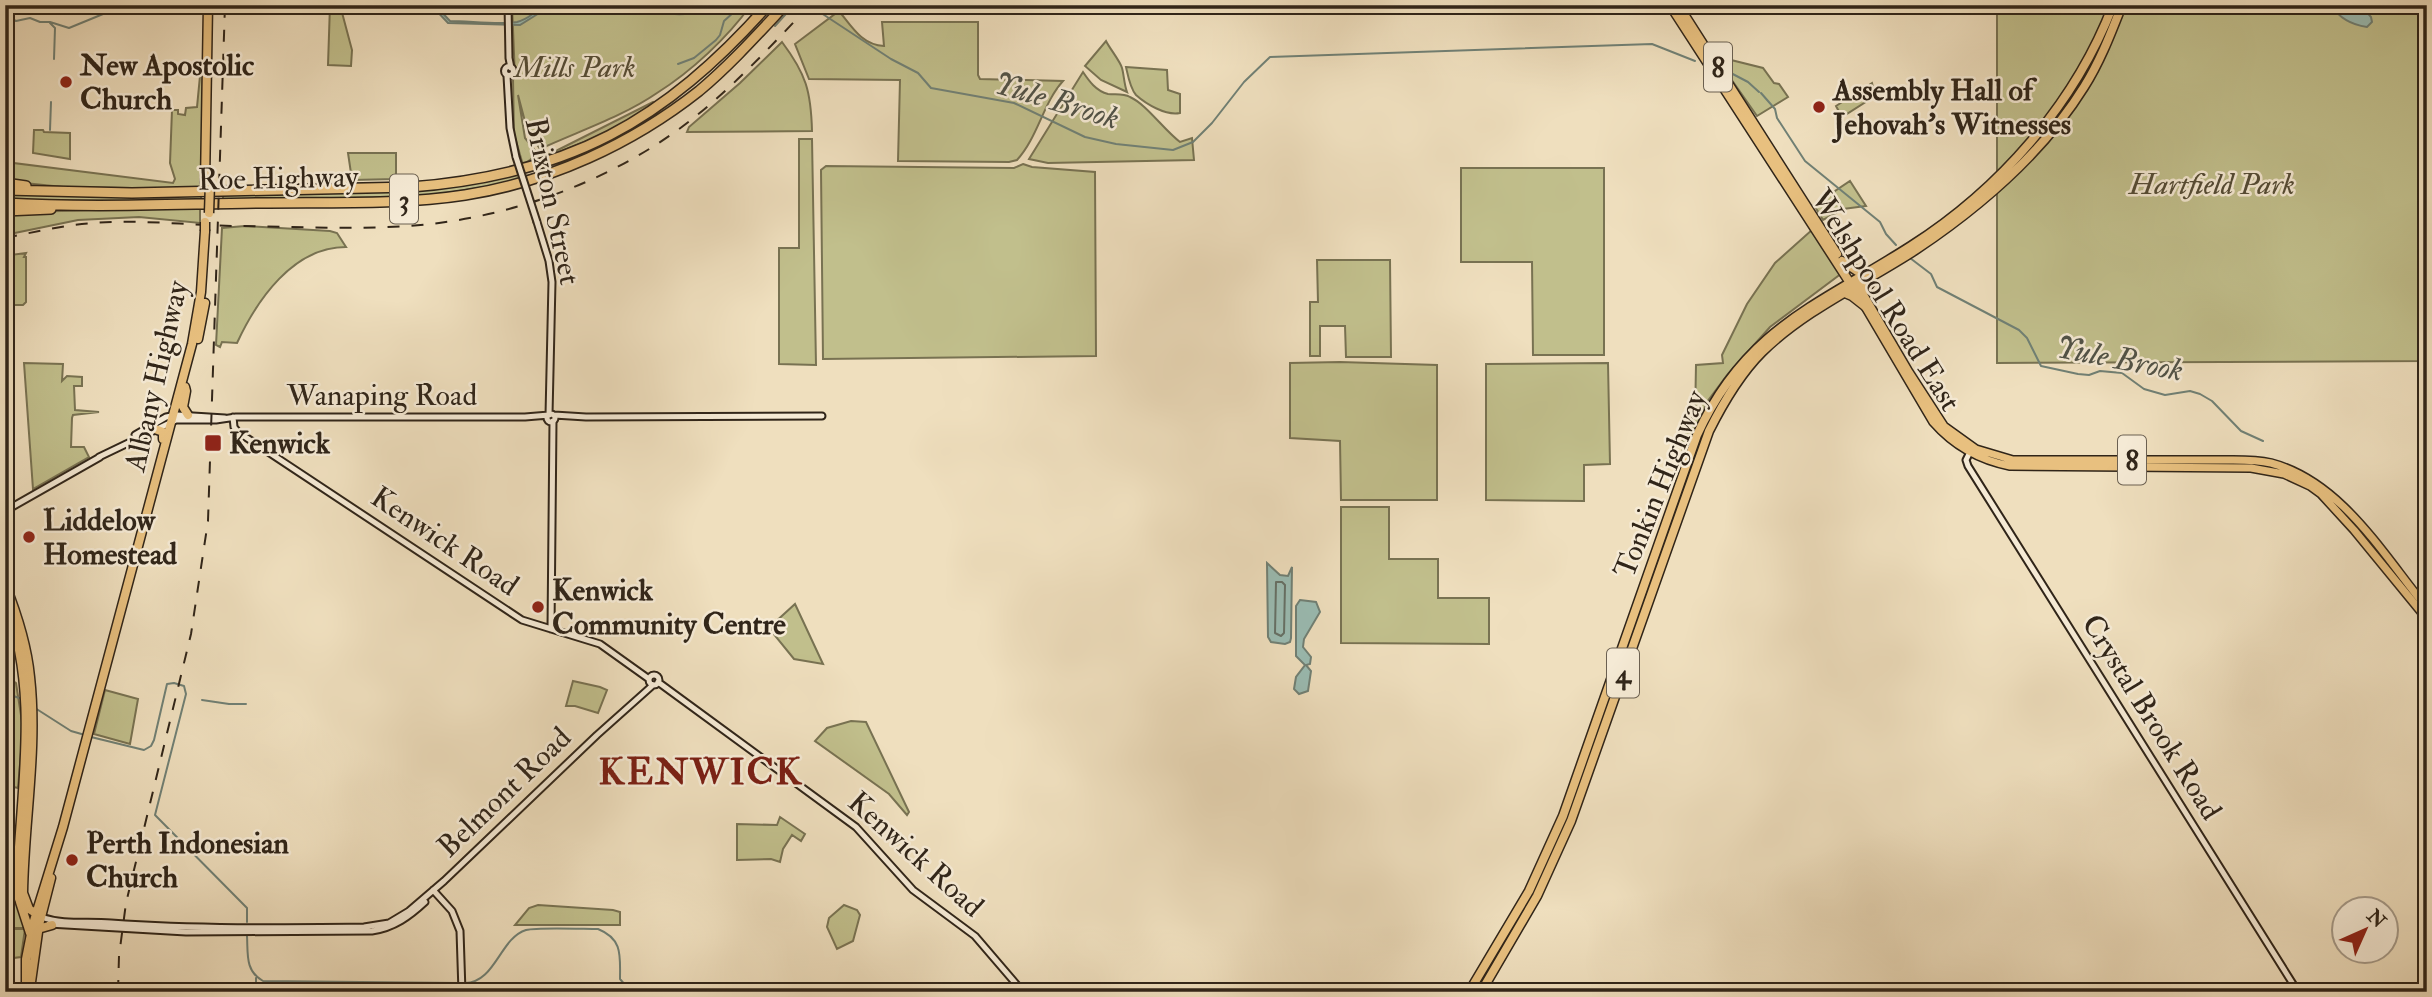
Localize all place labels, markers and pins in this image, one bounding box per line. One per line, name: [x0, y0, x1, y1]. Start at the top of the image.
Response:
place label: New Apostolic Church: [79, 47, 254, 118]
place label: Assembly Hall of Jehovah's Witnesses: [1831, 72, 2071, 143]
marker: New Apostolic Church: [58, 74, 74, 90]
marker: Assembly Hall of Jehovah's Witnesses: [1811, 99, 1827, 115]
place label: Kenwick: [229, 425, 331, 462]
marker: Kenwick: [203, 433, 223, 453]
place label: Liddelow Homestead: [43, 502, 177, 573]
marker: Liddelow Homestead: [21, 529, 37, 545]
place label: Kenwick Community Centre: [552, 572, 786, 643]
marker: Kenwick Community Centre: [530, 599, 546, 615]
place label: Perth Indonesian Church: [86, 825, 290, 896]
marker: Perth Indonesian Church: [64, 852, 80, 868]

